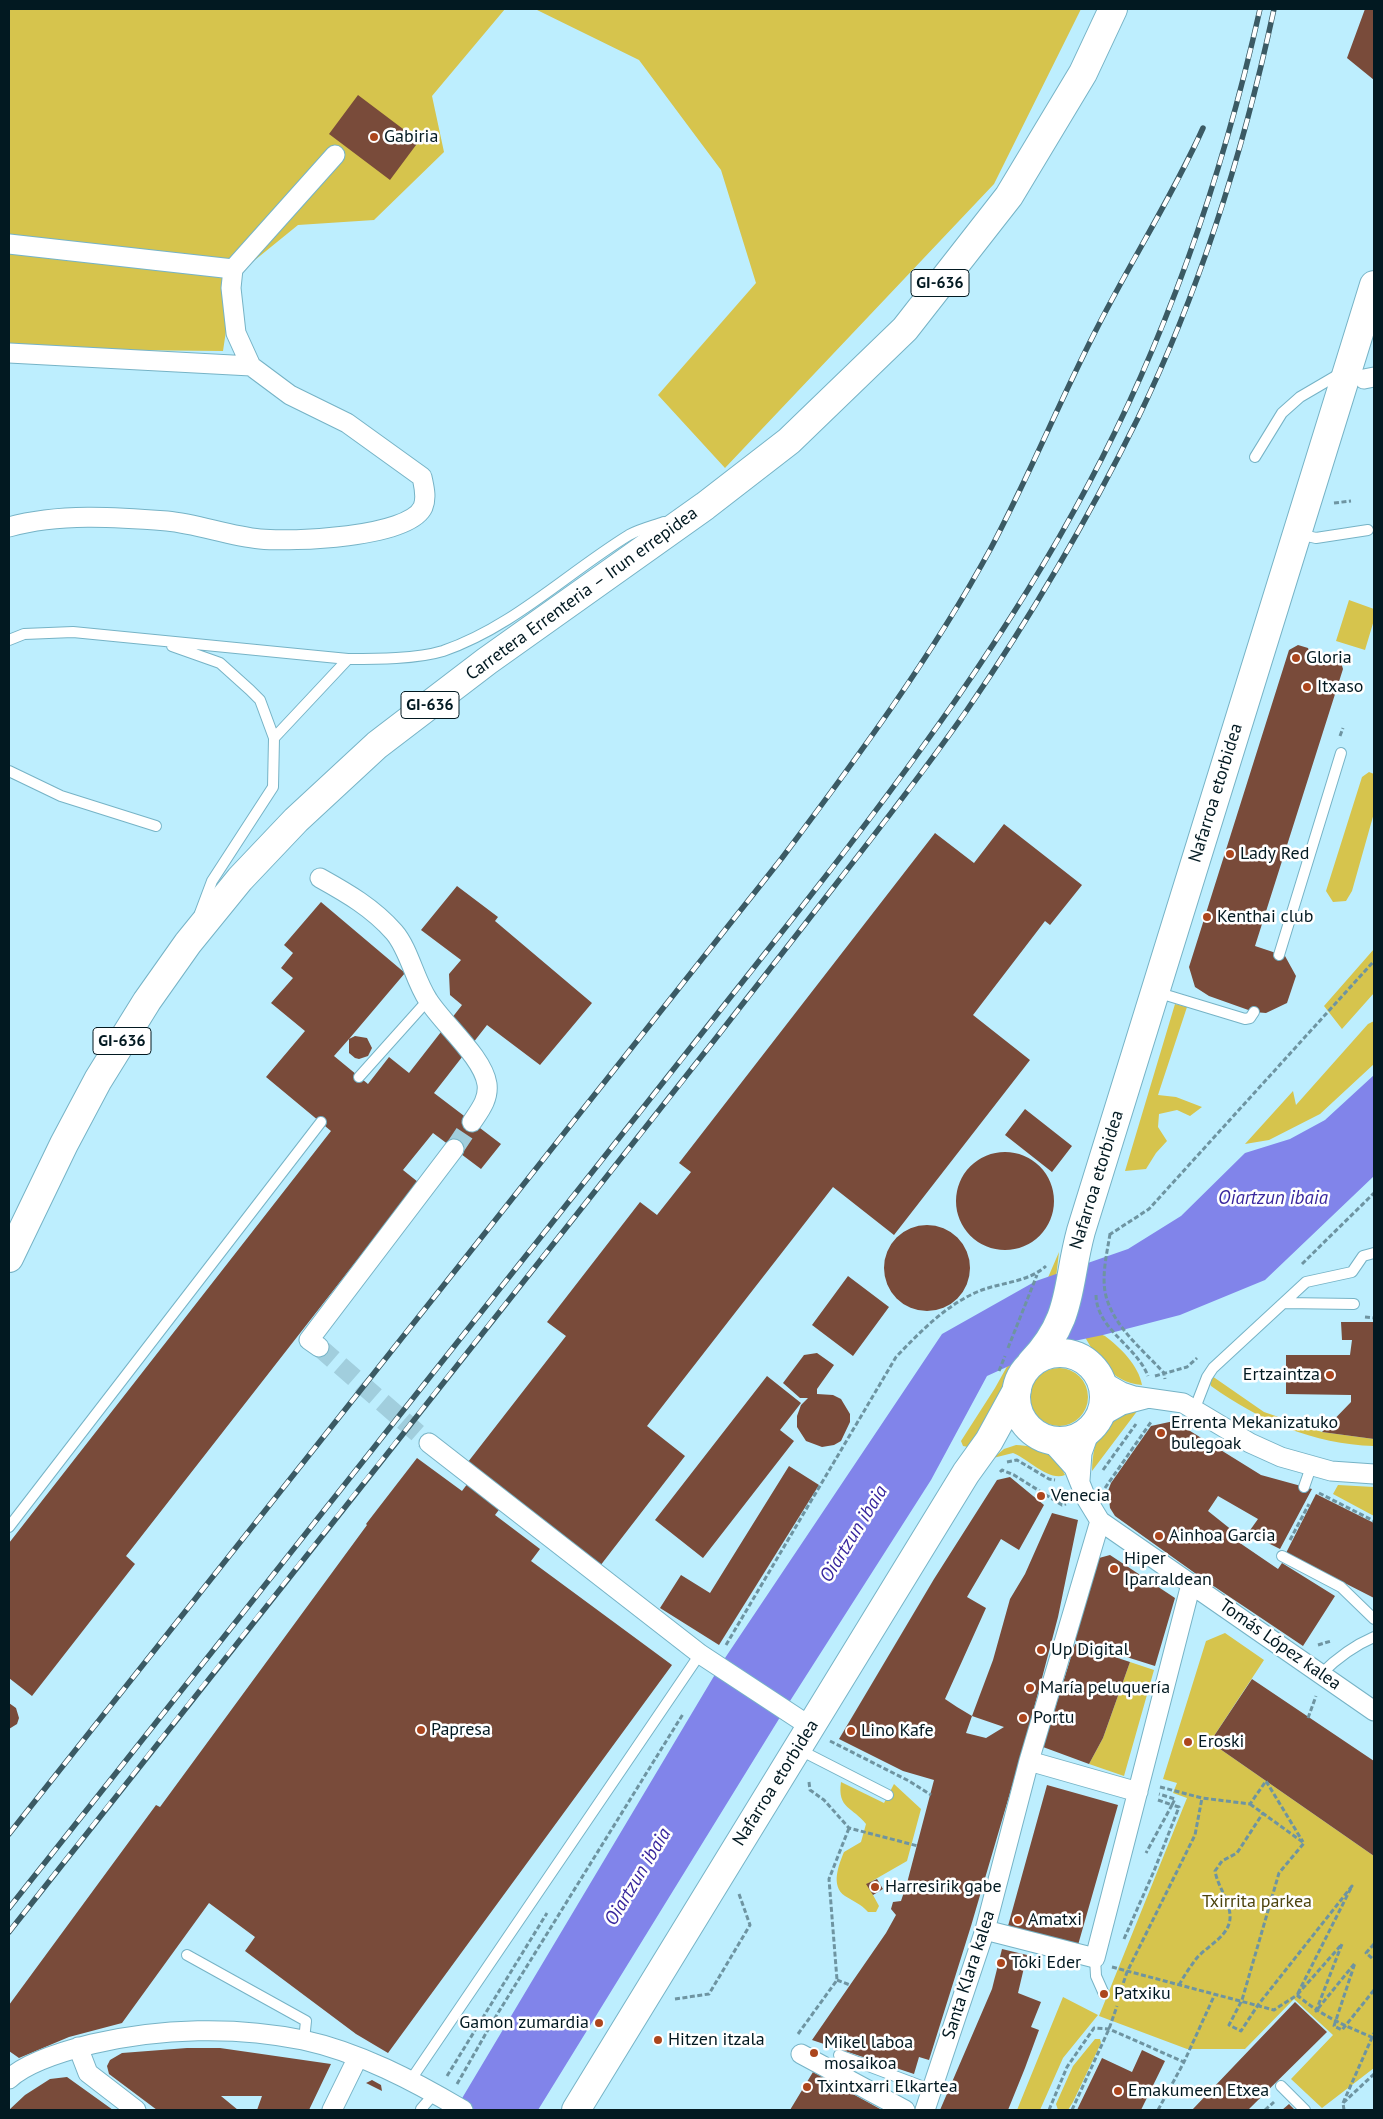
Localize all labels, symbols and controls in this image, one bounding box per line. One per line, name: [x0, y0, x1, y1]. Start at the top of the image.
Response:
place label: Gabiria: [384, 126, 438, 148]
marker: Gabiria: [368, 131, 380, 143]
road number: GI-636: [911, 270, 969, 296]
street label: Carretera Errenteria – Irun errepidea: [462, 503, 702, 685]
place label: Gloria: [1306, 647, 1352, 669]
marker: Gloria: [1290, 652, 1302, 664]
place label: Itxaso: [1317, 676, 1363, 698]
marker: Itxaso: [1301, 681, 1313, 693]
road number: GI-636: [401, 692, 459, 718]
street label: Nafarroa etorbidea: [1185, 721, 1247, 865]
place label: Lady Red: [1240, 843, 1309, 865]
marker: Lady Red: [1224, 848, 1236, 860]
place label: Kenthai club: [1217, 906, 1313, 928]
marker: Kenthai club: [1201, 911, 1213, 923]
road number: GI-636: [93, 1028, 151, 1054]
street label: Nafarroa etorbidea: [1066, 1108, 1128, 1252]
water label: Oiartzun ibaia: [1218, 1188, 1328, 1210]
place label: Ertzaintza: [1243, 1364, 1320, 1386]
marker: Ertzaintza: [1324, 1369, 1336, 1381]
place label: Errenta Mekanizatuko bulegoak: [1171, 1412, 1338, 1455]
marker: Errenta Mekanizatuko bulegoak: [1155, 1427, 1167, 1439]
water label: Oiartzun ibaia: [815, 1481, 893, 1587]
place label: Venecia: [1051, 1485, 1110, 1507]
marker: Venecia: [1035, 1490, 1047, 1502]
place label: Ainhoa Garcia: [1169, 1525, 1275, 1547]
marker: Ainhoa Garcia: [1153, 1530, 1165, 1542]
place label: Hiper Iparraldean: [1124, 1548, 1212, 1590]
marker: Hiper Iparraldean: [1108, 1563, 1120, 1575]
street label: Tomás López kalea: [1215, 1595, 1345, 1695]
place label: Up Digital: [1051, 1639, 1129, 1661]
marker: Up Digital: [1035, 1644, 1047, 1656]
place label: María peluquería: [1040, 1677, 1170, 1699]
marker: María peluquería: [1024, 1682, 1036, 1694]
place label: Portu: [1033, 1707, 1075, 1729]
marker: Portu: [1017, 1712, 1029, 1724]
street label: Nafarroa etorbidea: [729, 1716, 823, 1850]
place label: Papresa: [431, 1719, 491, 1741]
place label: Lino Kafe: [861, 1720, 934, 1742]
marker: Papresa: [415, 1724, 427, 1736]
marker: Lino Kafe: [845, 1725, 857, 1737]
place label: Eroski: [1198, 1731, 1244, 1753]
marker: Eroski: [1182, 1736, 1194, 1748]
water label: Oiartzun ibaia: [600, 1824, 676, 1930]
place label: Harresirik gabe: [885, 1876, 1002, 1898]
marker: Harresirik gabe: [869, 1881, 881, 1893]
park label: Txirrita parkea: [1202, 1891, 1312, 1913]
street label: Santa Klara kalea: [938, 1908, 1000, 2042]
place label: Amatxi: [1028, 1909, 1082, 1931]
marker: Amatxi: [1012, 1914, 1024, 1926]
place label: Toki Eder: [1011, 1952, 1081, 1974]
marker: Toki Eder: [995, 1957, 1007, 1969]
place label: Patxiku: [1114, 1983, 1171, 2005]
marker: Patxiku: [1098, 1988, 1110, 2000]
place label: Gamon zumardia: [459, 2012, 589, 2034]
marker: Gamon zumardia: [593, 2017, 605, 2029]
place label: Hitzen itzala: [668, 2029, 765, 2051]
place label: Mikel laboa mosaikoa: [824, 2032, 913, 2074]
marker: Hitzen itzala: [652, 2034, 664, 2046]
marker: Mikel laboa mosaikoa: [808, 2047, 820, 2059]
place label: Txintxarri Elkartea: [817, 2076, 958, 2098]
place label: Emakumeen Etxea: [1128, 2080, 1269, 2102]
marker: Txintxarri Elkartea: [801, 2081, 813, 2093]
marker: Emakumeen Etxea: [1112, 2085, 1124, 2097]

